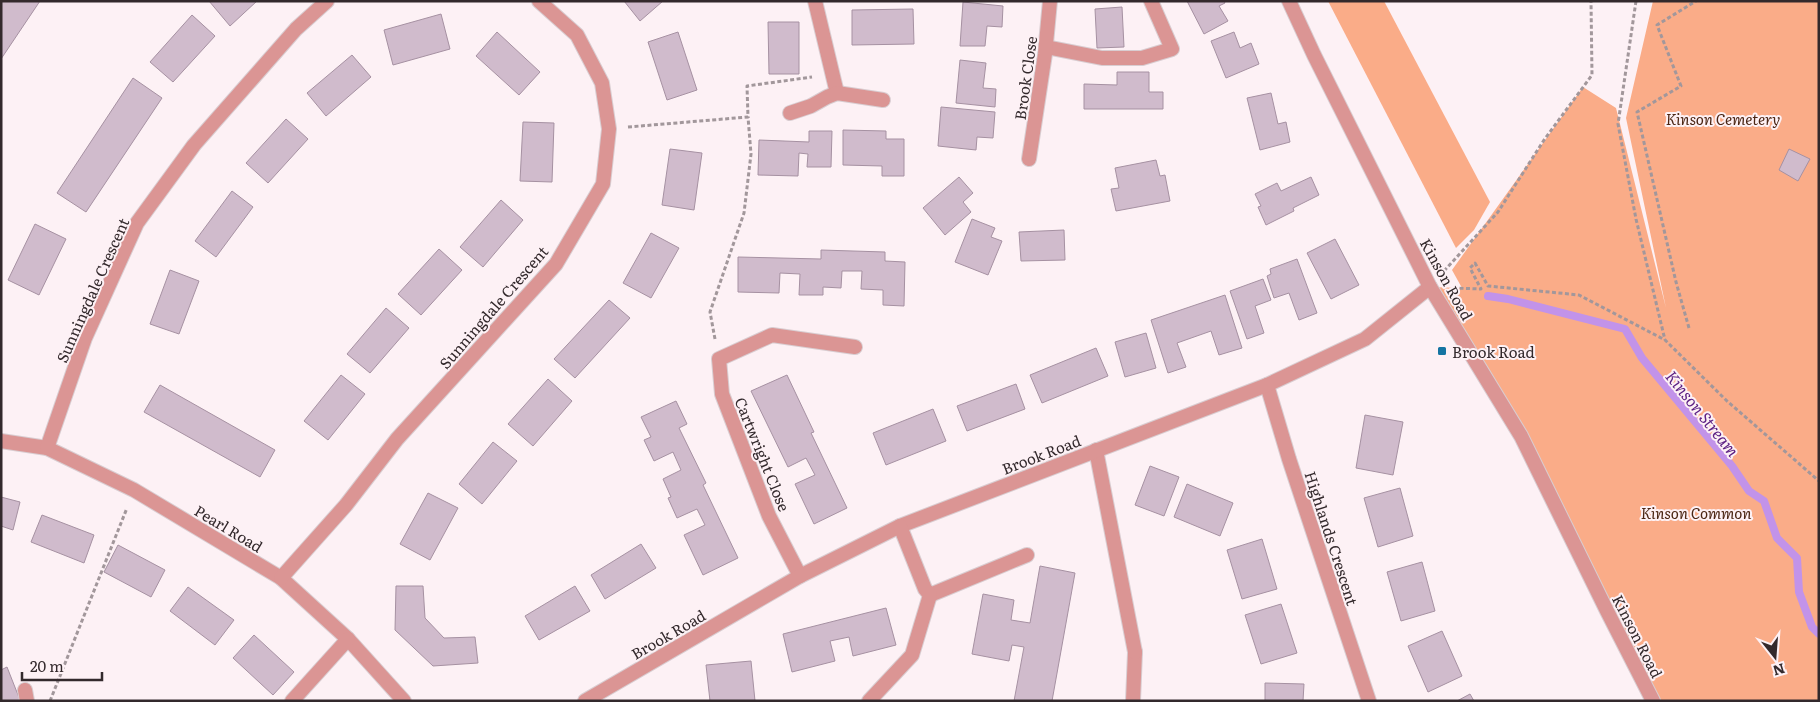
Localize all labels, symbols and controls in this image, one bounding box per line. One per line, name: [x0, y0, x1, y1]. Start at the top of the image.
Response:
street label: Brook Close: [1008, 34, 1042, 122]
park label: Kinson Cemetery: [1666, 107, 1780, 130]
street label: Sunningdale Crescent: [50, 214, 134, 366]
street label: Kinson Road: [1415, 234, 1479, 324]
street label: Sunningdale Crescent: [433, 240, 553, 374]
place label: Brook Road: [1452, 340, 1535, 363]
marker: Brook Road: [1436, 345, 1448, 357]
water label: Kinson Stream: [1661, 365, 1745, 461]
street label: Cartwright Close: [730, 394, 796, 515]
street label: Brook Road: [998, 428, 1084, 480]
street label: Highlands Crescent: [1299, 468, 1365, 608]
street label: Pearl Road: [191, 499, 267, 557]
park label: Kinson Common: [1641, 501, 1751, 524]
street label: Kinson Road: [1607, 590, 1669, 682]
street label: Brook Road: [626, 603, 710, 665]
north arrow: [1750, 632, 1800, 682]
scale bar: [22, 650, 102, 682]
text: 20 m: [30, 654, 64, 677]
text: N: [1770, 659, 1788, 682]

